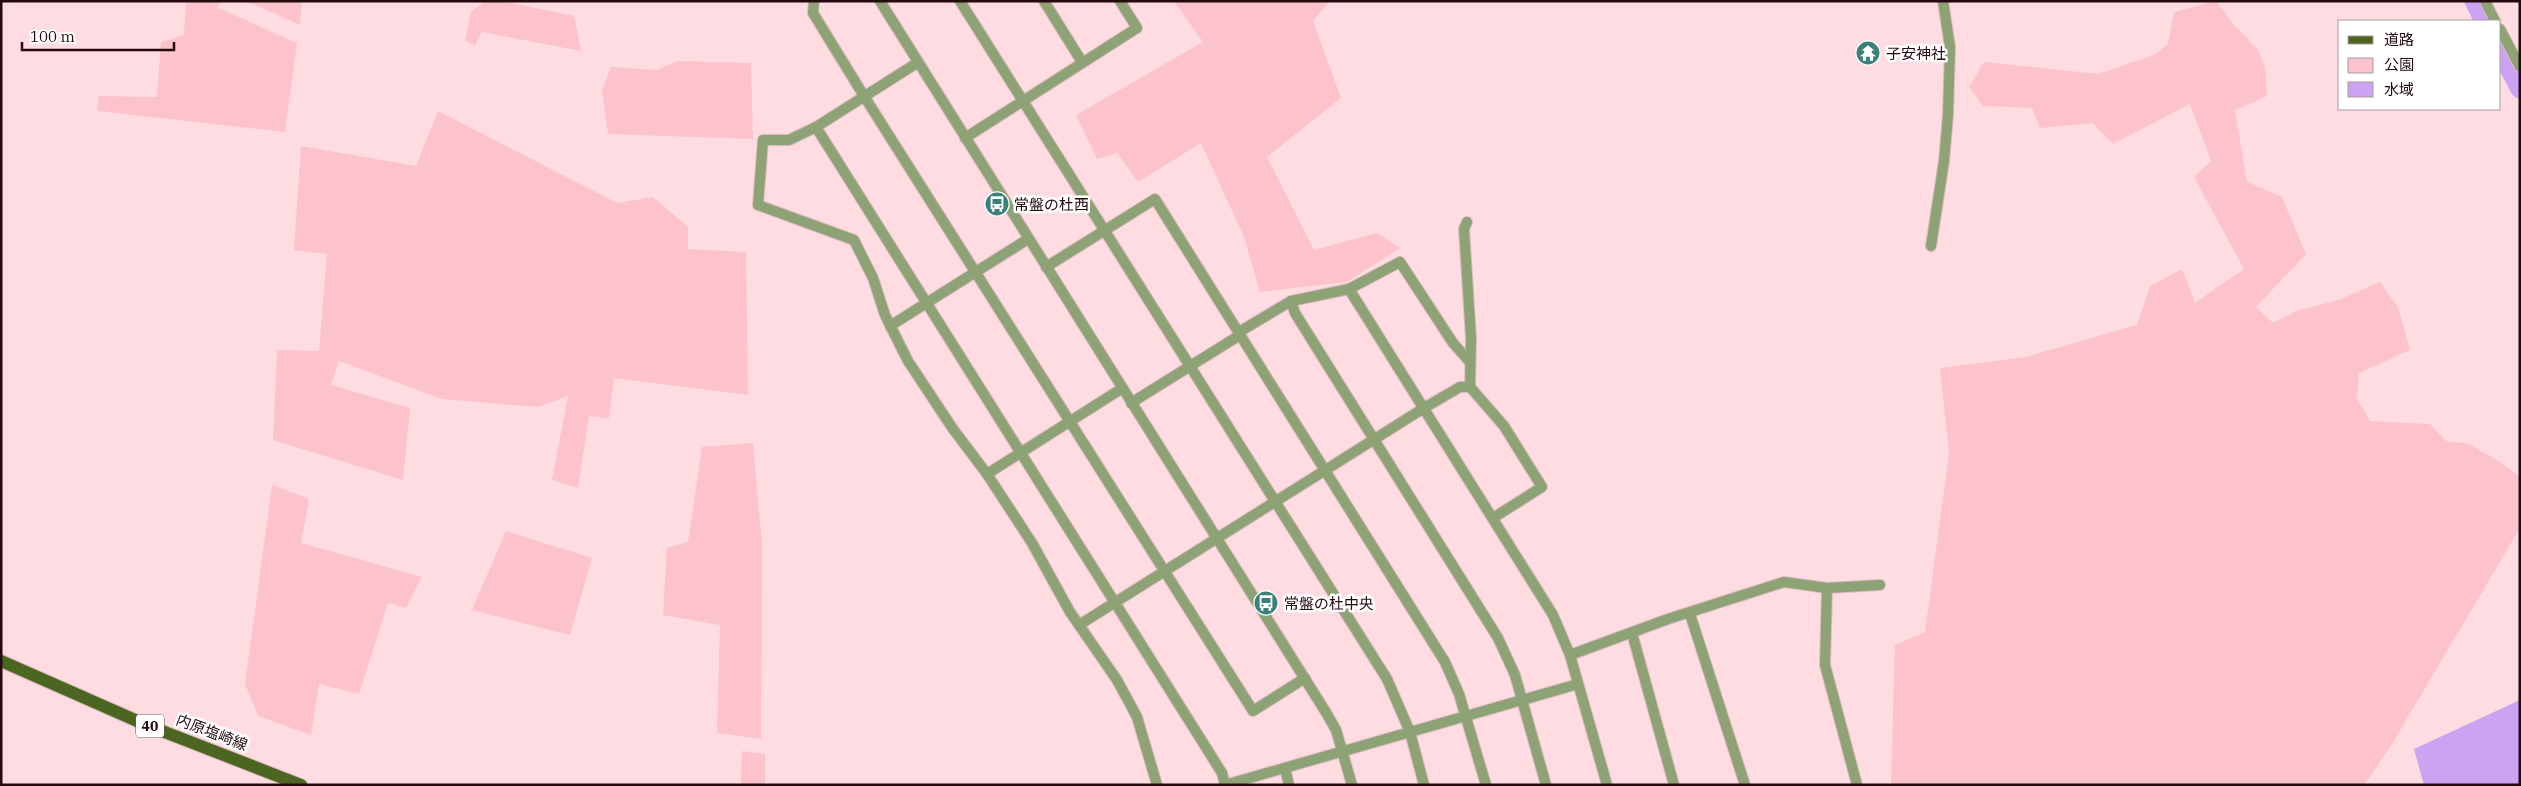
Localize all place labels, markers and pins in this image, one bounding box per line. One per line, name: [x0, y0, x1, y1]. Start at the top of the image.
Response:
temple icon: 子安神社: [1855, 40, 1881, 66]
place label: 子安神社: [1886, 44, 1946, 63]
bus stop icon: 常盤の杜西: [984, 191, 1010, 217]
place label: 常盤の杜西: [1014, 195, 1089, 214]
bus stop icon: 常盤の杜中央: [1253, 590, 1279, 616]
place label: 常盤の杜中央: [1284, 594, 1374, 613]

